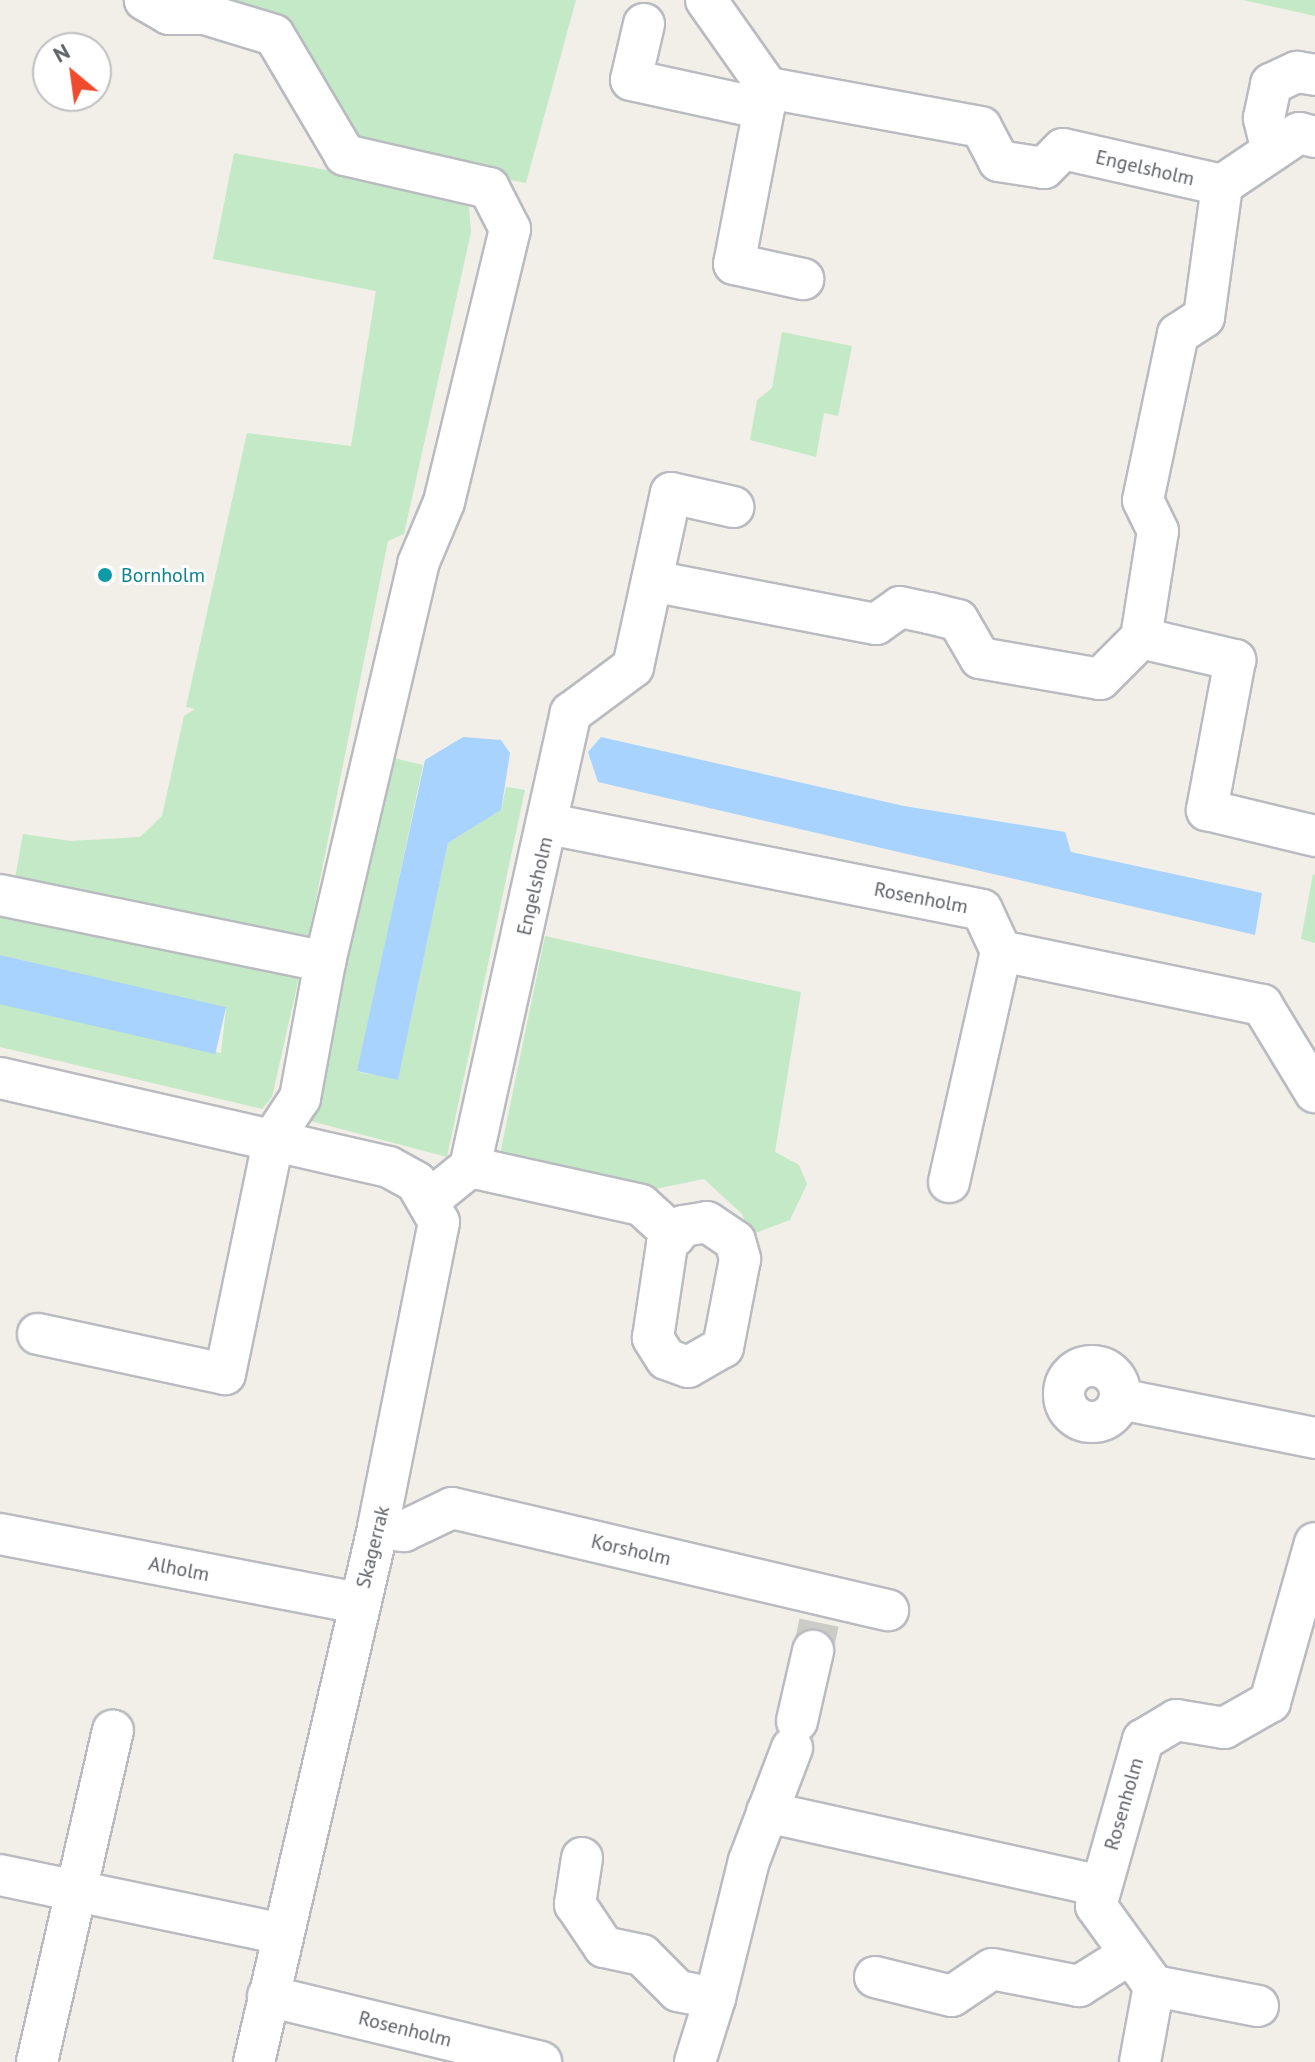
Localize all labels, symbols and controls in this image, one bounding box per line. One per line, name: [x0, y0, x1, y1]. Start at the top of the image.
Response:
north arrow: [32, 32, 112, 112]
text: N: [48, 37, 74, 69]
street label: Engelsholm: [1093, 145, 1197, 191]
place label: Bornholm: [121, 563, 205, 587]
marker: Bornholm: [96, 566, 114, 584]
street label: Engelsholm: [512, 834, 558, 938]
street label: Rosenholm: [872, 877, 970, 919]
street label: Skagerrak: [351, 1503, 395, 1591]
street label: Korsholm: [589, 1529, 673, 1571]
street label: Alholm: [147, 1551, 211, 1587]
street label: Rosenholm: [1099, 1755, 1149, 1853]
street label: Rosenholm: [356, 2006, 454, 2052]

